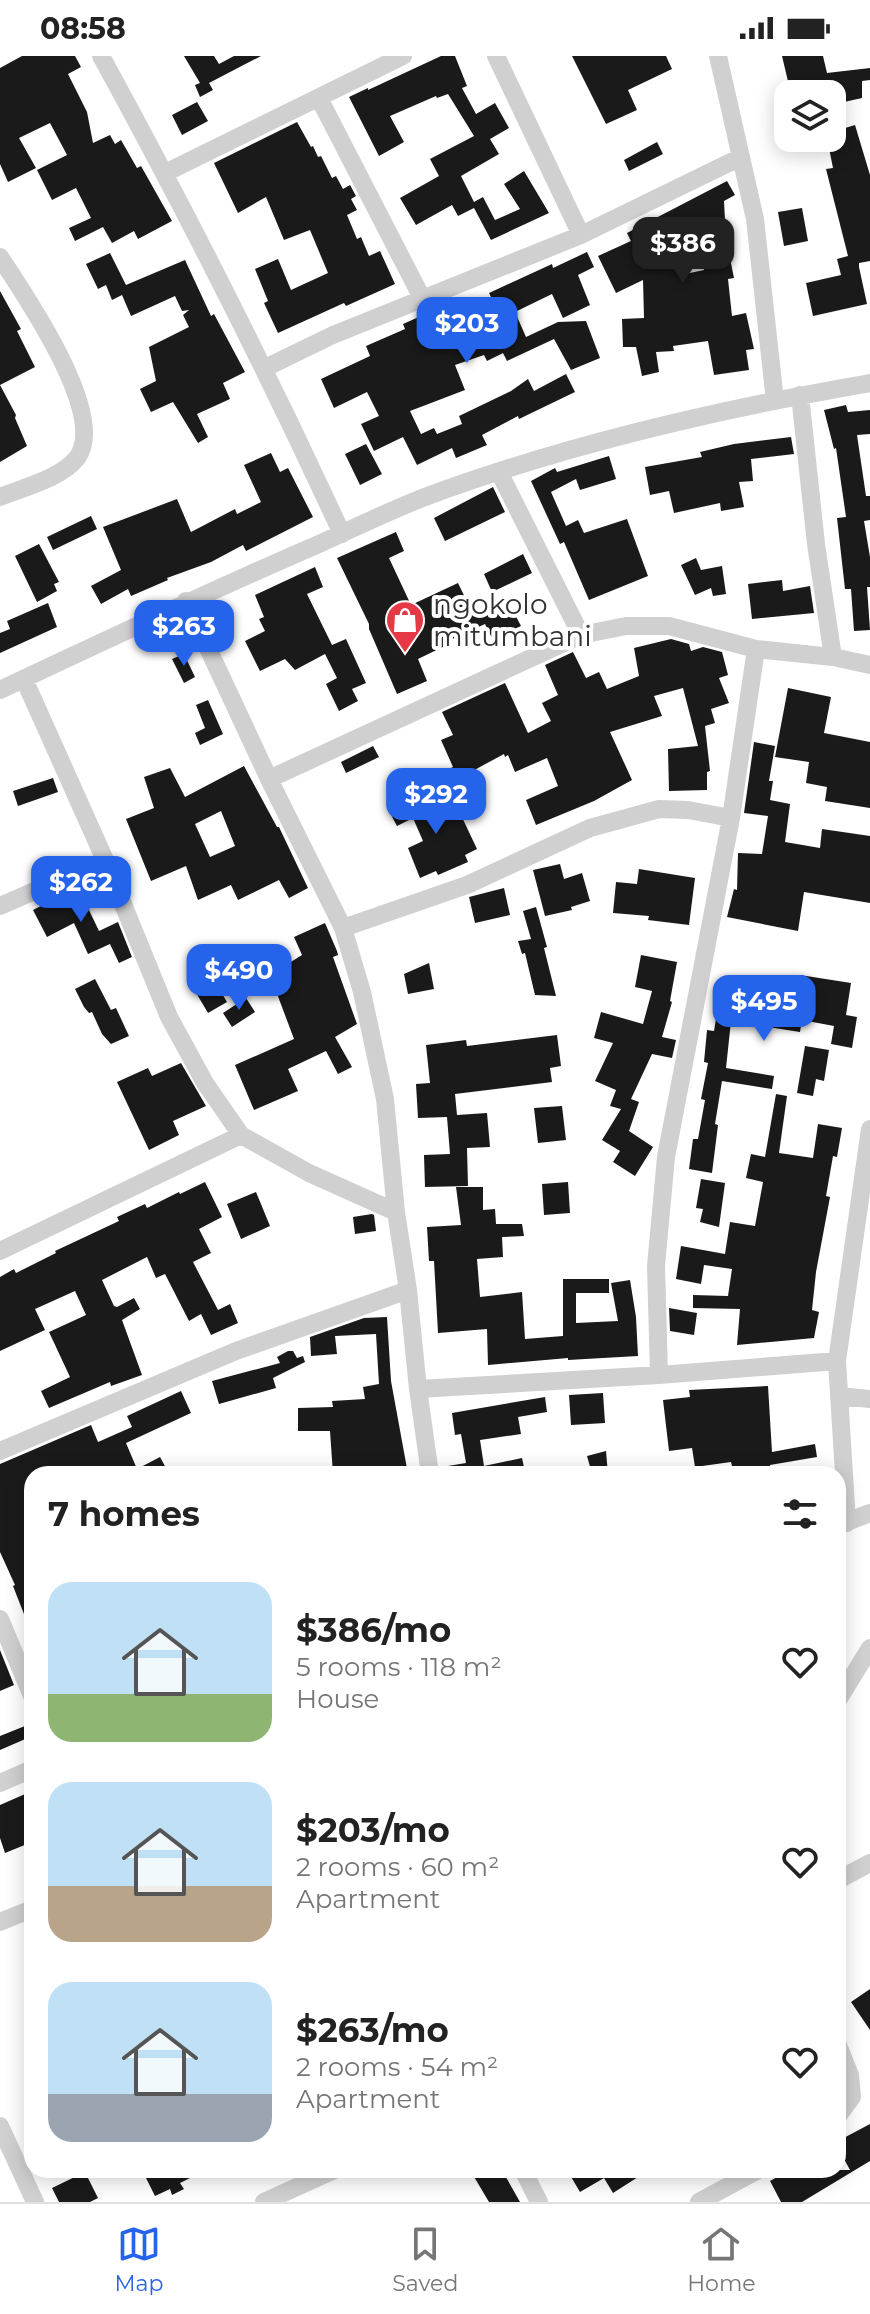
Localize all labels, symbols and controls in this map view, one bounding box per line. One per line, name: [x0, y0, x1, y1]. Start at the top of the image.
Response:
text: 08:58: [40, 10, 126, 47]
map controls: [774, 80, 846, 152]
button: layers: [774, 80, 846, 152]
pin: $386: [636, 217, 730, 285]
text: $386: [650, 227, 716, 259]
pin: $203: [420, 297, 514, 365]
text: $203: [435, 307, 499, 339]
place label: ngokolo mitumbani: [433, 587, 592, 653]
shop icon: ngokolo mitumbani: [384, 599, 426, 654]
pin: $263: [137, 600, 231, 668]
text: $263: [152, 610, 216, 642]
pin: $292: [389, 768, 483, 836]
text: $292: [404, 778, 468, 810]
pin: $262: [34, 856, 128, 924]
text: $262: [49, 866, 113, 898]
pin: $490: [192, 944, 286, 1012]
text: $490: [205, 954, 273, 986]
pin: $495: [717, 975, 811, 1043]
text: $495: [731, 985, 797, 1017]
icon: filters: [778, 1492, 822, 1536]
text: 7 homes: [48, 1493, 200, 1535]
text: $386/mo: [296, 1609, 451, 1651]
icon: home: [112, 1614, 208, 1710]
icon: heart: [778, 1640, 822, 1684]
text: 5 rooms · 118 m²: [296, 1651, 502, 1683]
text: House: [296, 1683, 379, 1715]
text: $203/mo: [296, 1809, 450, 1851]
icon: home: [112, 1814, 208, 1910]
icon: heart: [778, 1840, 822, 1884]
text: 2 rooms · 60 m²: [296, 1851, 499, 1883]
text: Apartment: [296, 1883, 440, 1915]
text: $263/mo: [296, 2009, 449, 2051]
icon: home: [112, 2014, 208, 2110]
icon: heart: [778, 2040, 822, 2084]
text: 2 rooms · 54 m²: [296, 2051, 498, 2083]
text: Apartment: [296, 2083, 440, 2115]
tab: Map: [114, 2222, 163, 2297]
tab: Saved: [392, 2222, 458, 2297]
tab: Home: [687, 2222, 756, 2297]

